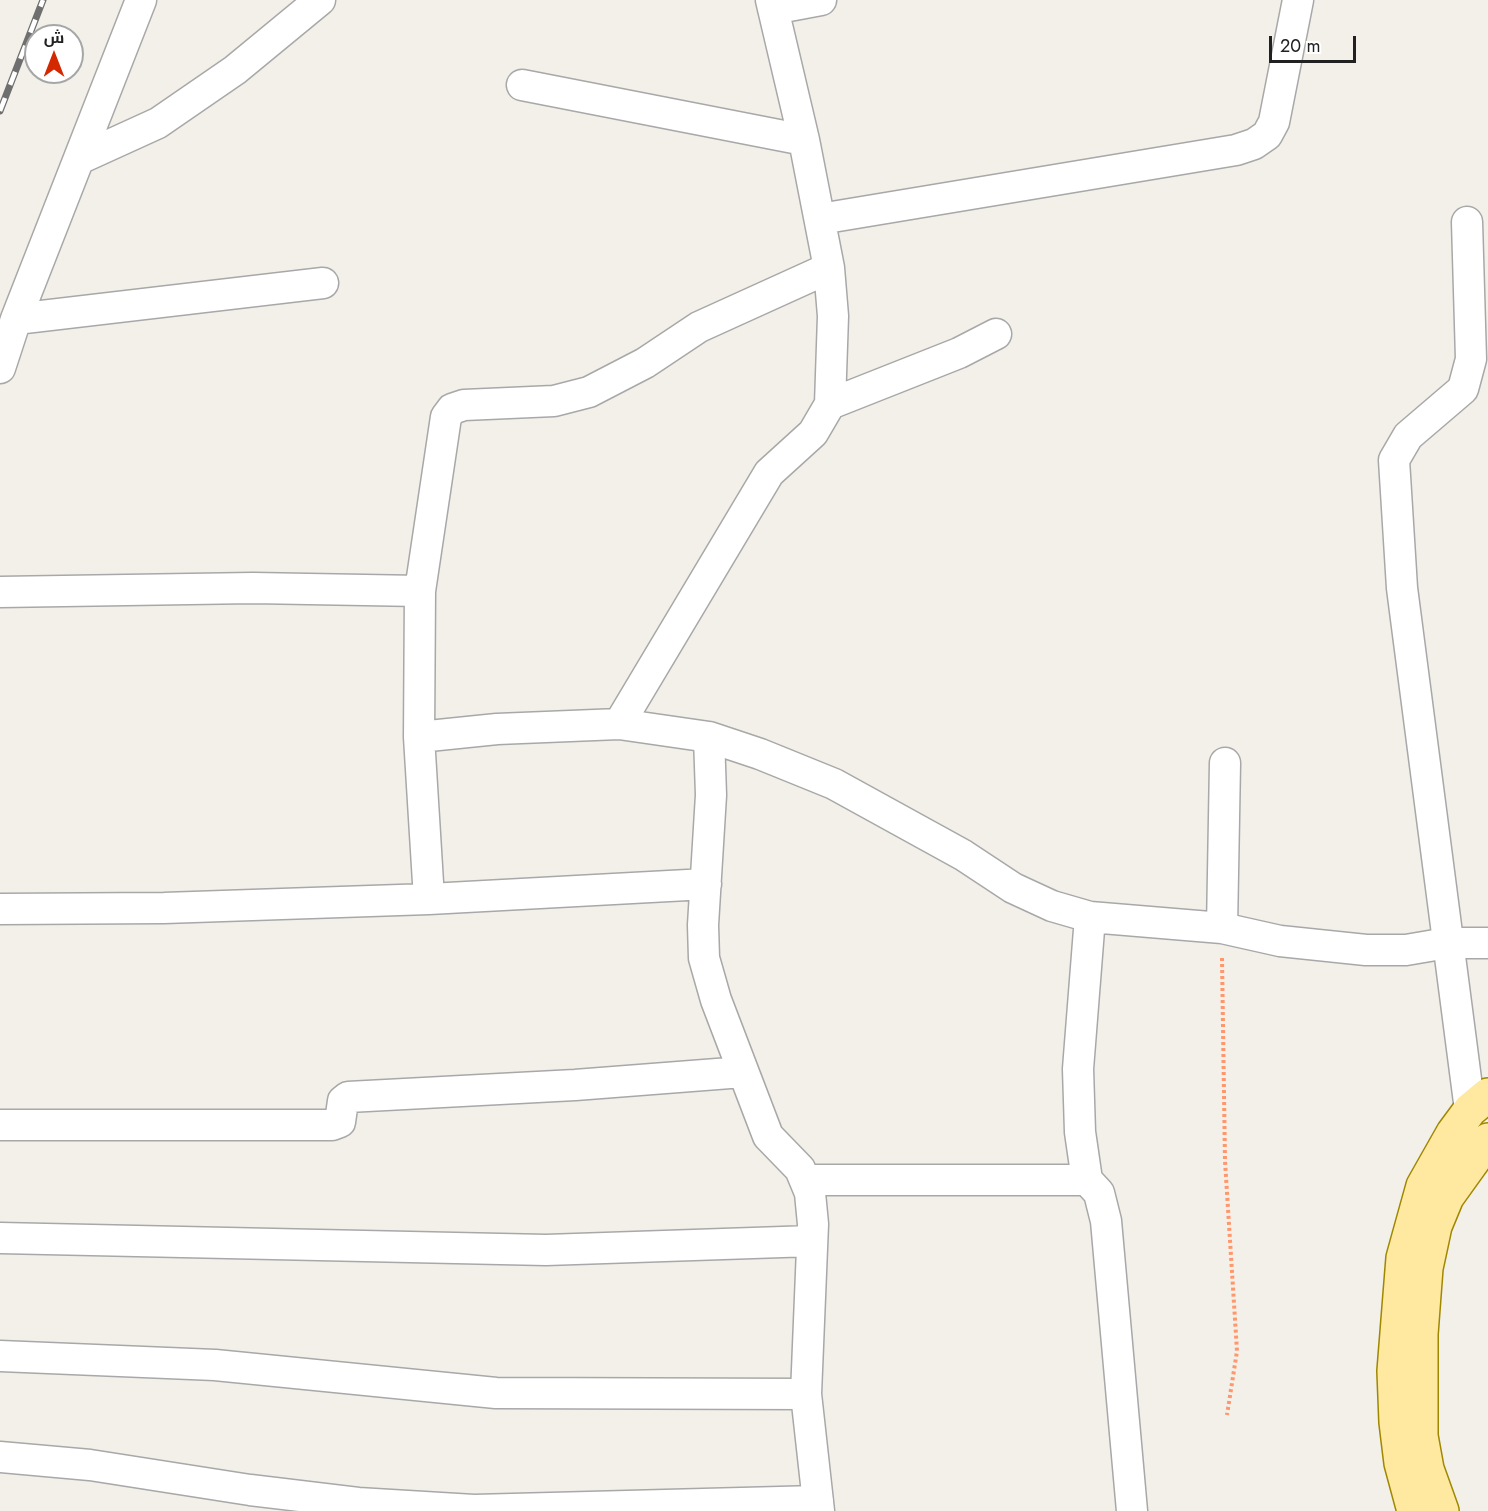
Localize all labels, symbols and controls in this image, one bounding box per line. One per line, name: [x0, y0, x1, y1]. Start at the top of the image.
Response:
north arrow: [24, 24, 84, 84]
scale bar: [1272, 24, 1359, 62]
text: ش: [44, 26, 64, 49]
text: 20 m: [1280, 33, 1320, 59]

